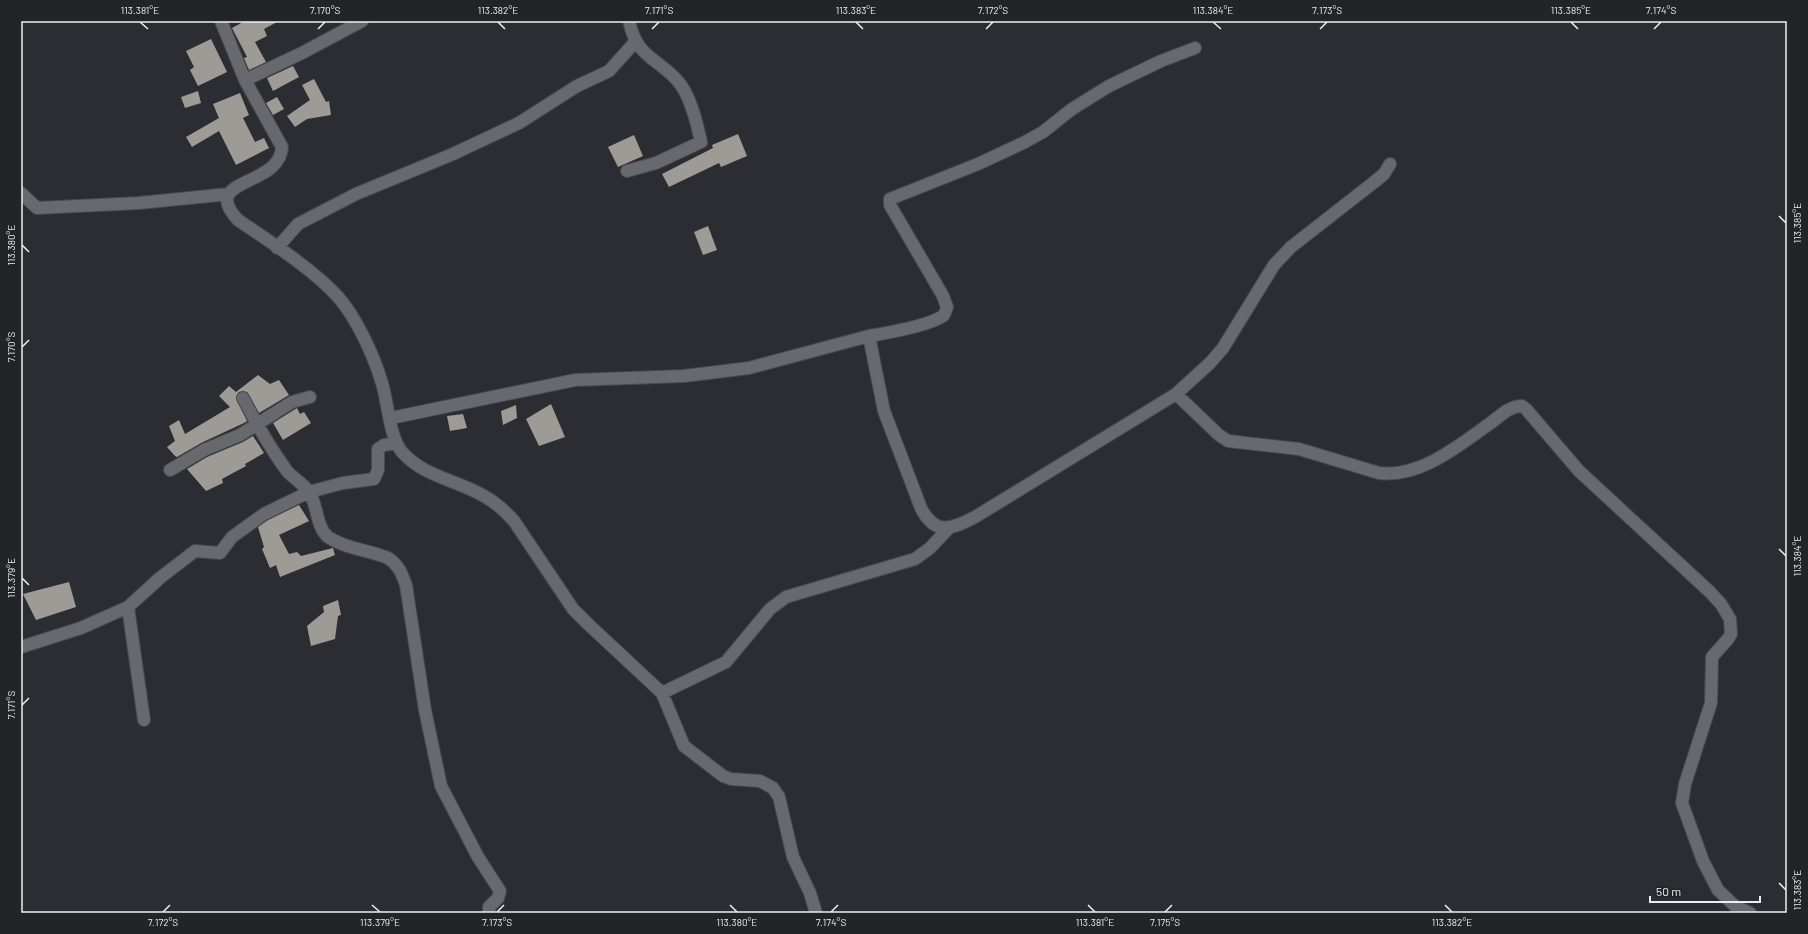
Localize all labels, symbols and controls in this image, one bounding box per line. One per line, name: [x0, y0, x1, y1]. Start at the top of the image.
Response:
text: 113.381°E: [121, 4, 159, 16]
text: 7.170°S: [310, 4, 340, 16]
text: 113.382°E: [478, 4, 518, 16]
text: 7.171°S: [645, 4, 673, 16]
text: 113.383°E: [836, 4, 876, 16]
text: 7.172°S: [978, 4, 1008, 16]
text: 113.384°E: [1193, 4, 1233, 16]
text: 7.173°S: [1312, 4, 1342, 16]
text: 113.385°E: [1551, 4, 1591, 16]
text: 7.174°S: [1646, 4, 1676, 16]
text: 113.385°E: [1791, 203, 1803, 243]
text: 113.380°E: [5, 225, 17, 265]
text: 7.170°S: [5, 332, 17, 362]
text: 113.384°E: [1791, 536, 1803, 576]
text: 113.379°E: [5, 558, 17, 598]
text: 7.171°S: [5, 691, 17, 719]
text: 113.383°E: [1791, 870, 1803, 910]
scale bar: [1650, 878, 1760, 904]
text: 50 m: [1656, 884, 1681, 898]
text: 7.172°S: [148, 916, 178, 928]
text: 113.379°E: [360, 916, 400, 928]
text: 7.173°S: [482, 916, 512, 928]
text: 113.380°E: [717, 916, 757, 928]
text: 7.174°S: [816, 916, 846, 928]
text: 113.381°E: [1076, 916, 1114, 928]
text: 7.175°S: [1150, 916, 1180, 928]
text: 113.382°E: [1432, 916, 1472, 928]

